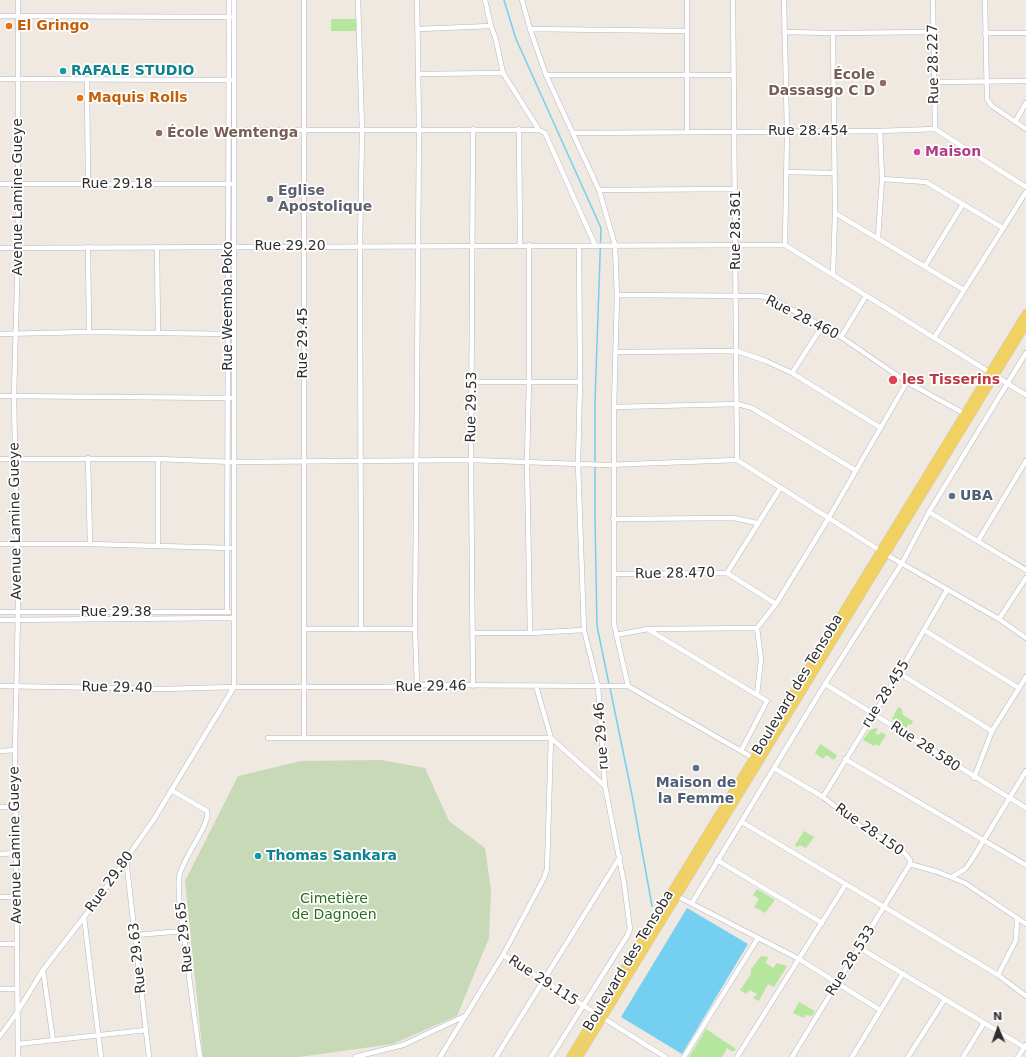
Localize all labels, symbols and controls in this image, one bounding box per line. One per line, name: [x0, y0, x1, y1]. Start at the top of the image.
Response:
place label: El Gringo: [17, 18, 89, 34]
marker: El Gringo: [4, 21, 14, 31]
street label: Rue 28.227: [925, 24, 943, 104]
place label: RAFALE STUDIO: [71, 63, 194, 79]
marker: RAFALE STUDIO: [58, 66, 68, 76]
place label: École Dassasgo C D: [768, 67, 875, 100]
marker: École Dassasgo C D: [878, 78, 888, 88]
place label: Maquis Rolls: [88, 90, 188, 106]
marker: Maquis Rolls: [75, 93, 85, 103]
street label: Avenue Lamine Gueye: [10, 118, 26, 276]
street label: Rue 28.454: [768, 123, 848, 139]
place label: École Wemtenga: [167, 125, 298, 141]
marker: École Wemtenga: [154, 128, 164, 138]
place label: Maison: [925, 144, 981, 160]
marker: Maison: [912, 147, 922, 157]
street label: Rue 29.18: [81, 176, 153, 192]
place label: Eglise Apostolique: [278, 183, 372, 216]
street label: Rue 28.361: [728, 190, 744, 270]
marker: Eglise Apostolique: [265, 194, 275, 204]
street label: Rue 29.20: [254, 238, 326, 254]
street label: Rue Weemba Poko: [220, 241, 236, 371]
street label: Rue 28.460: [763, 292, 841, 344]
street label: Rue 29.45: [295, 307, 311, 379]
street label: Rue 29.53: [463, 371, 481, 443]
place label: les Tisserins: [902, 372, 1000, 388]
marker: les Tisserins: [887, 374, 899, 386]
street label: Avenue Lamine Gueye: [6, 442, 26, 600]
place label: UBA: [960, 488, 993, 504]
marker: UBA: [947, 491, 957, 501]
street label: Rue 28.470: [635, 565, 715, 583]
street label: Rue 29.38: [80, 604, 152, 620]
street label: Boulevard des Tensoba: [749, 611, 847, 759]
street label: rue 28.455: [859, 657, 913, 731]
street label: Rue 29.46: [395, 678, 467, 696]
street label: Rue 29.40: [81, 679, 153, 697]
street label: rue 29.46: [591, 702, 613, 770]
street label: Rue 28.580: [887, 718, 963, 776]
marker: Maison de la Femme: [691, 763, 701, 773]
street label: Avenue Lamine Gueye: [6, 766, 26, 924]
place label: Maison de la Femme: [656, 775, 736, 808]
street label: Rue 28.150: [831, 800, 907, 860]
street label: Rue 29.80: [82, 848, 138, 916]
place label: Thomas Sankara: [266, 848, 397, 864]
marker: Thomas Sankara: [253, 851, 263, 861]
street label: Boulevard des Tensoba: [580, 887, 678, 1035]
park label: Cimetière de Dagnoen: [291, 891, 377, 924]
street label: Rue 29.65: [173, 901, 197, 973]
street label: Rue 29.63: [126, 922, 150, 994]
street label: Rue 28.533: [823, 923, 879, 999]
street label: Rue 29.115: [505, 952, 581, 1010]
north arrow: [978, 1009, 1018, 1049]
text: N: [993, 1010, 1002, 1023]

